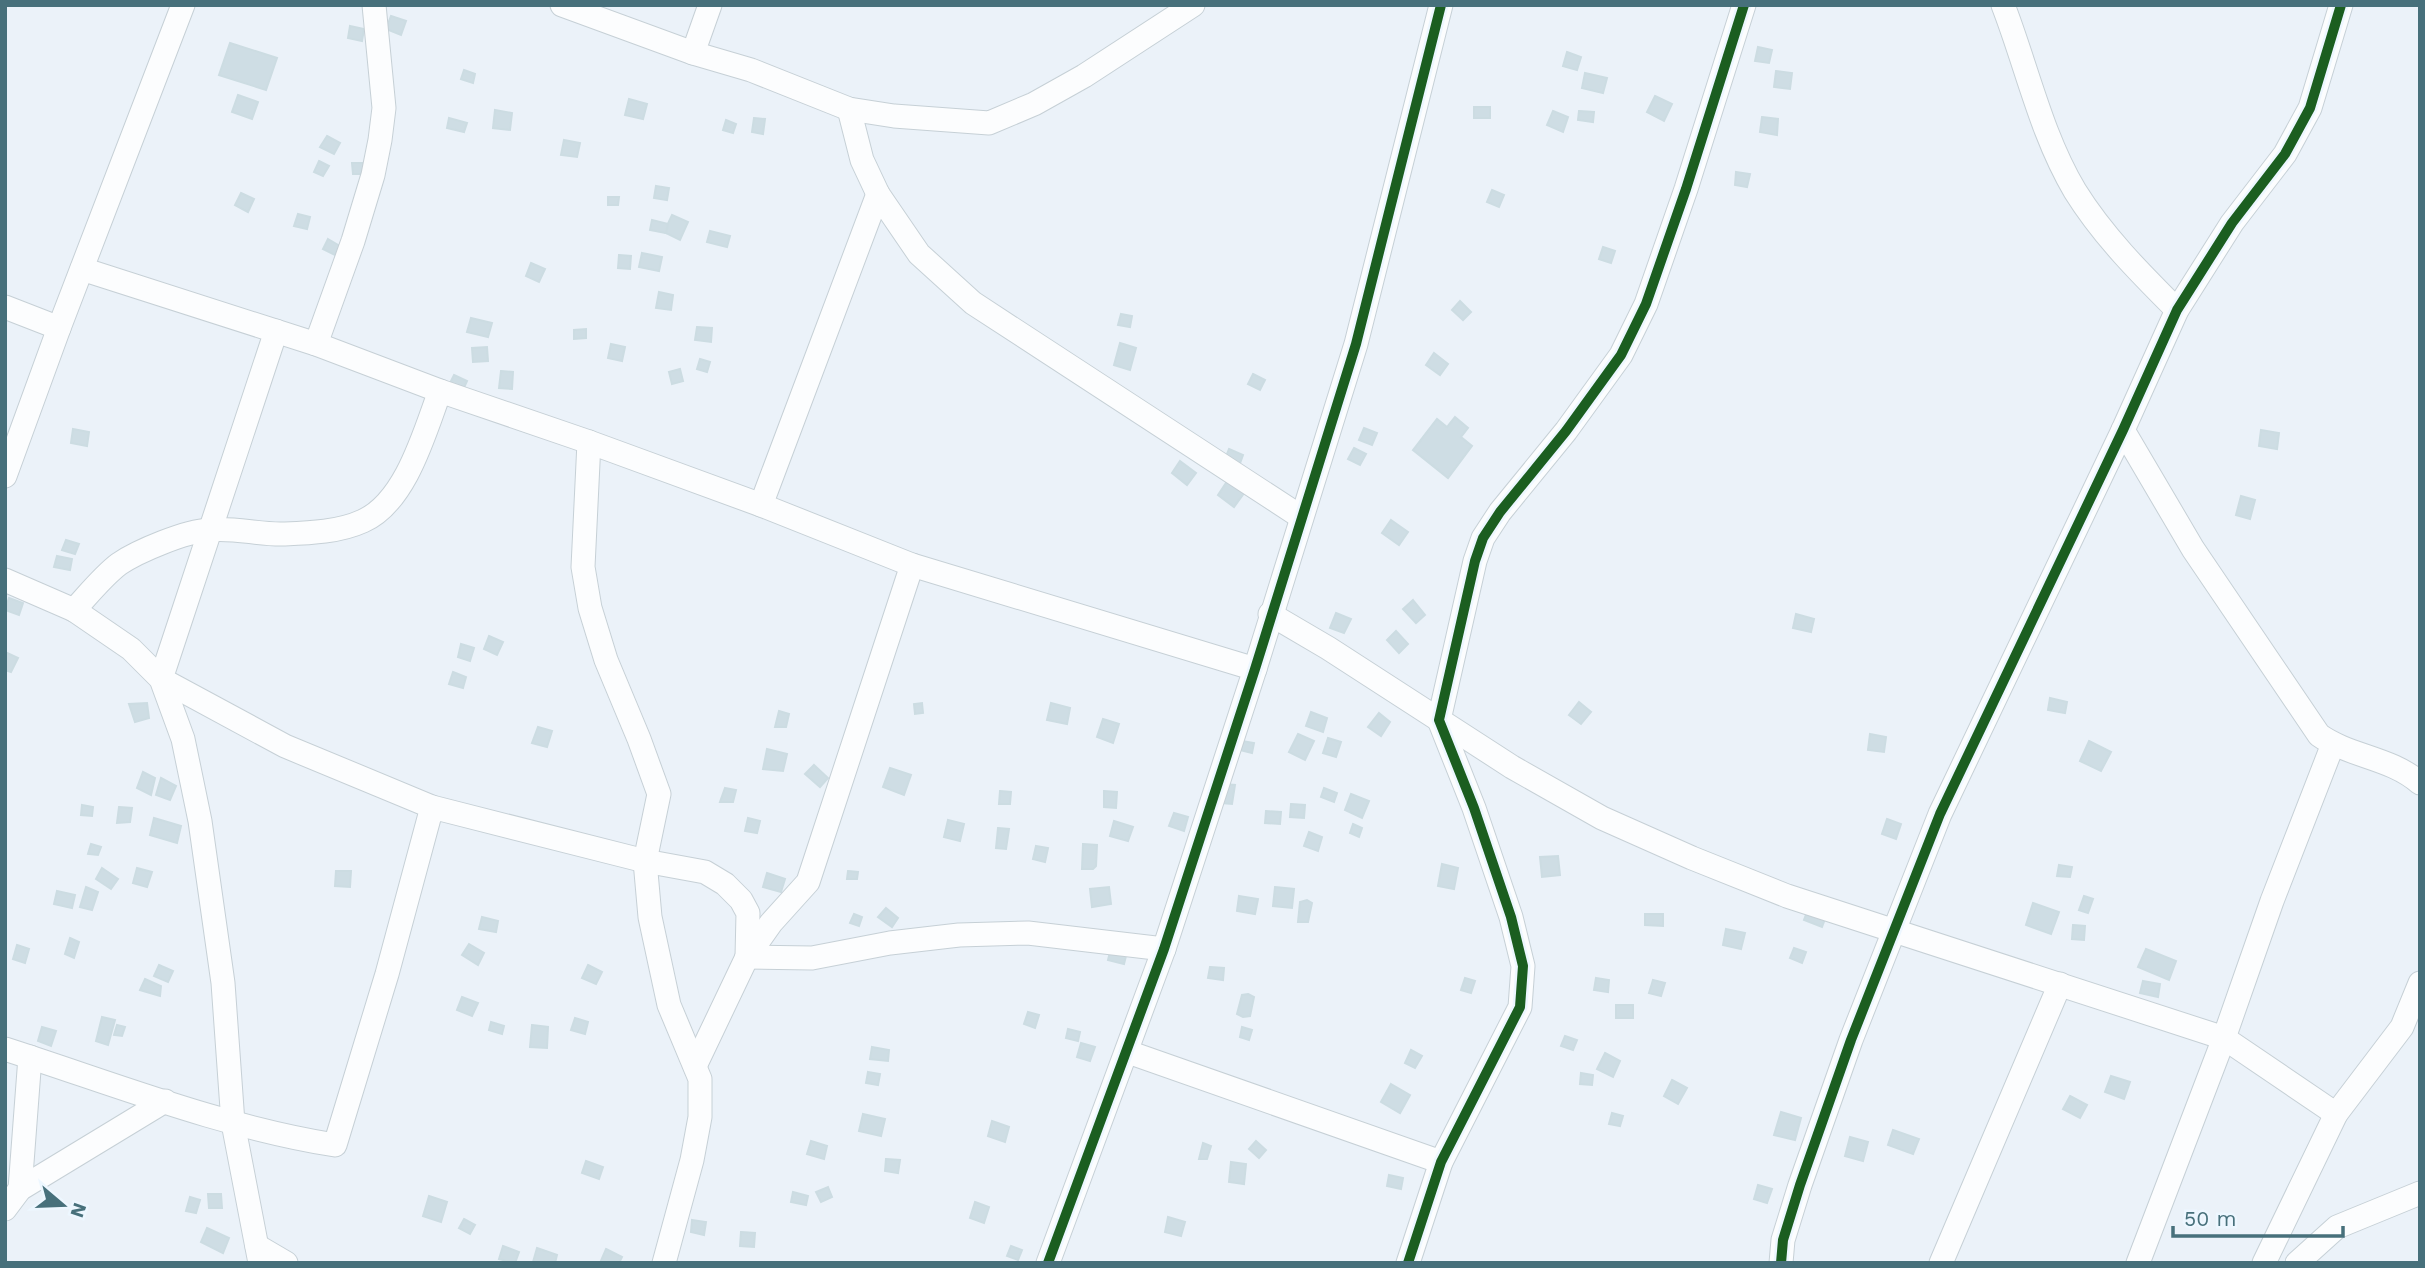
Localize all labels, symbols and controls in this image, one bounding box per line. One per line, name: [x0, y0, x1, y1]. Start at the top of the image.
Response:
north arrow: [28, 1170, 98, 1240]
scale bar: [2173, 1194, 2343, 1238]
text: N: [65, 1200, 92, 1221]
text: 50 m: [2184, 1206, 2236, 1231]

